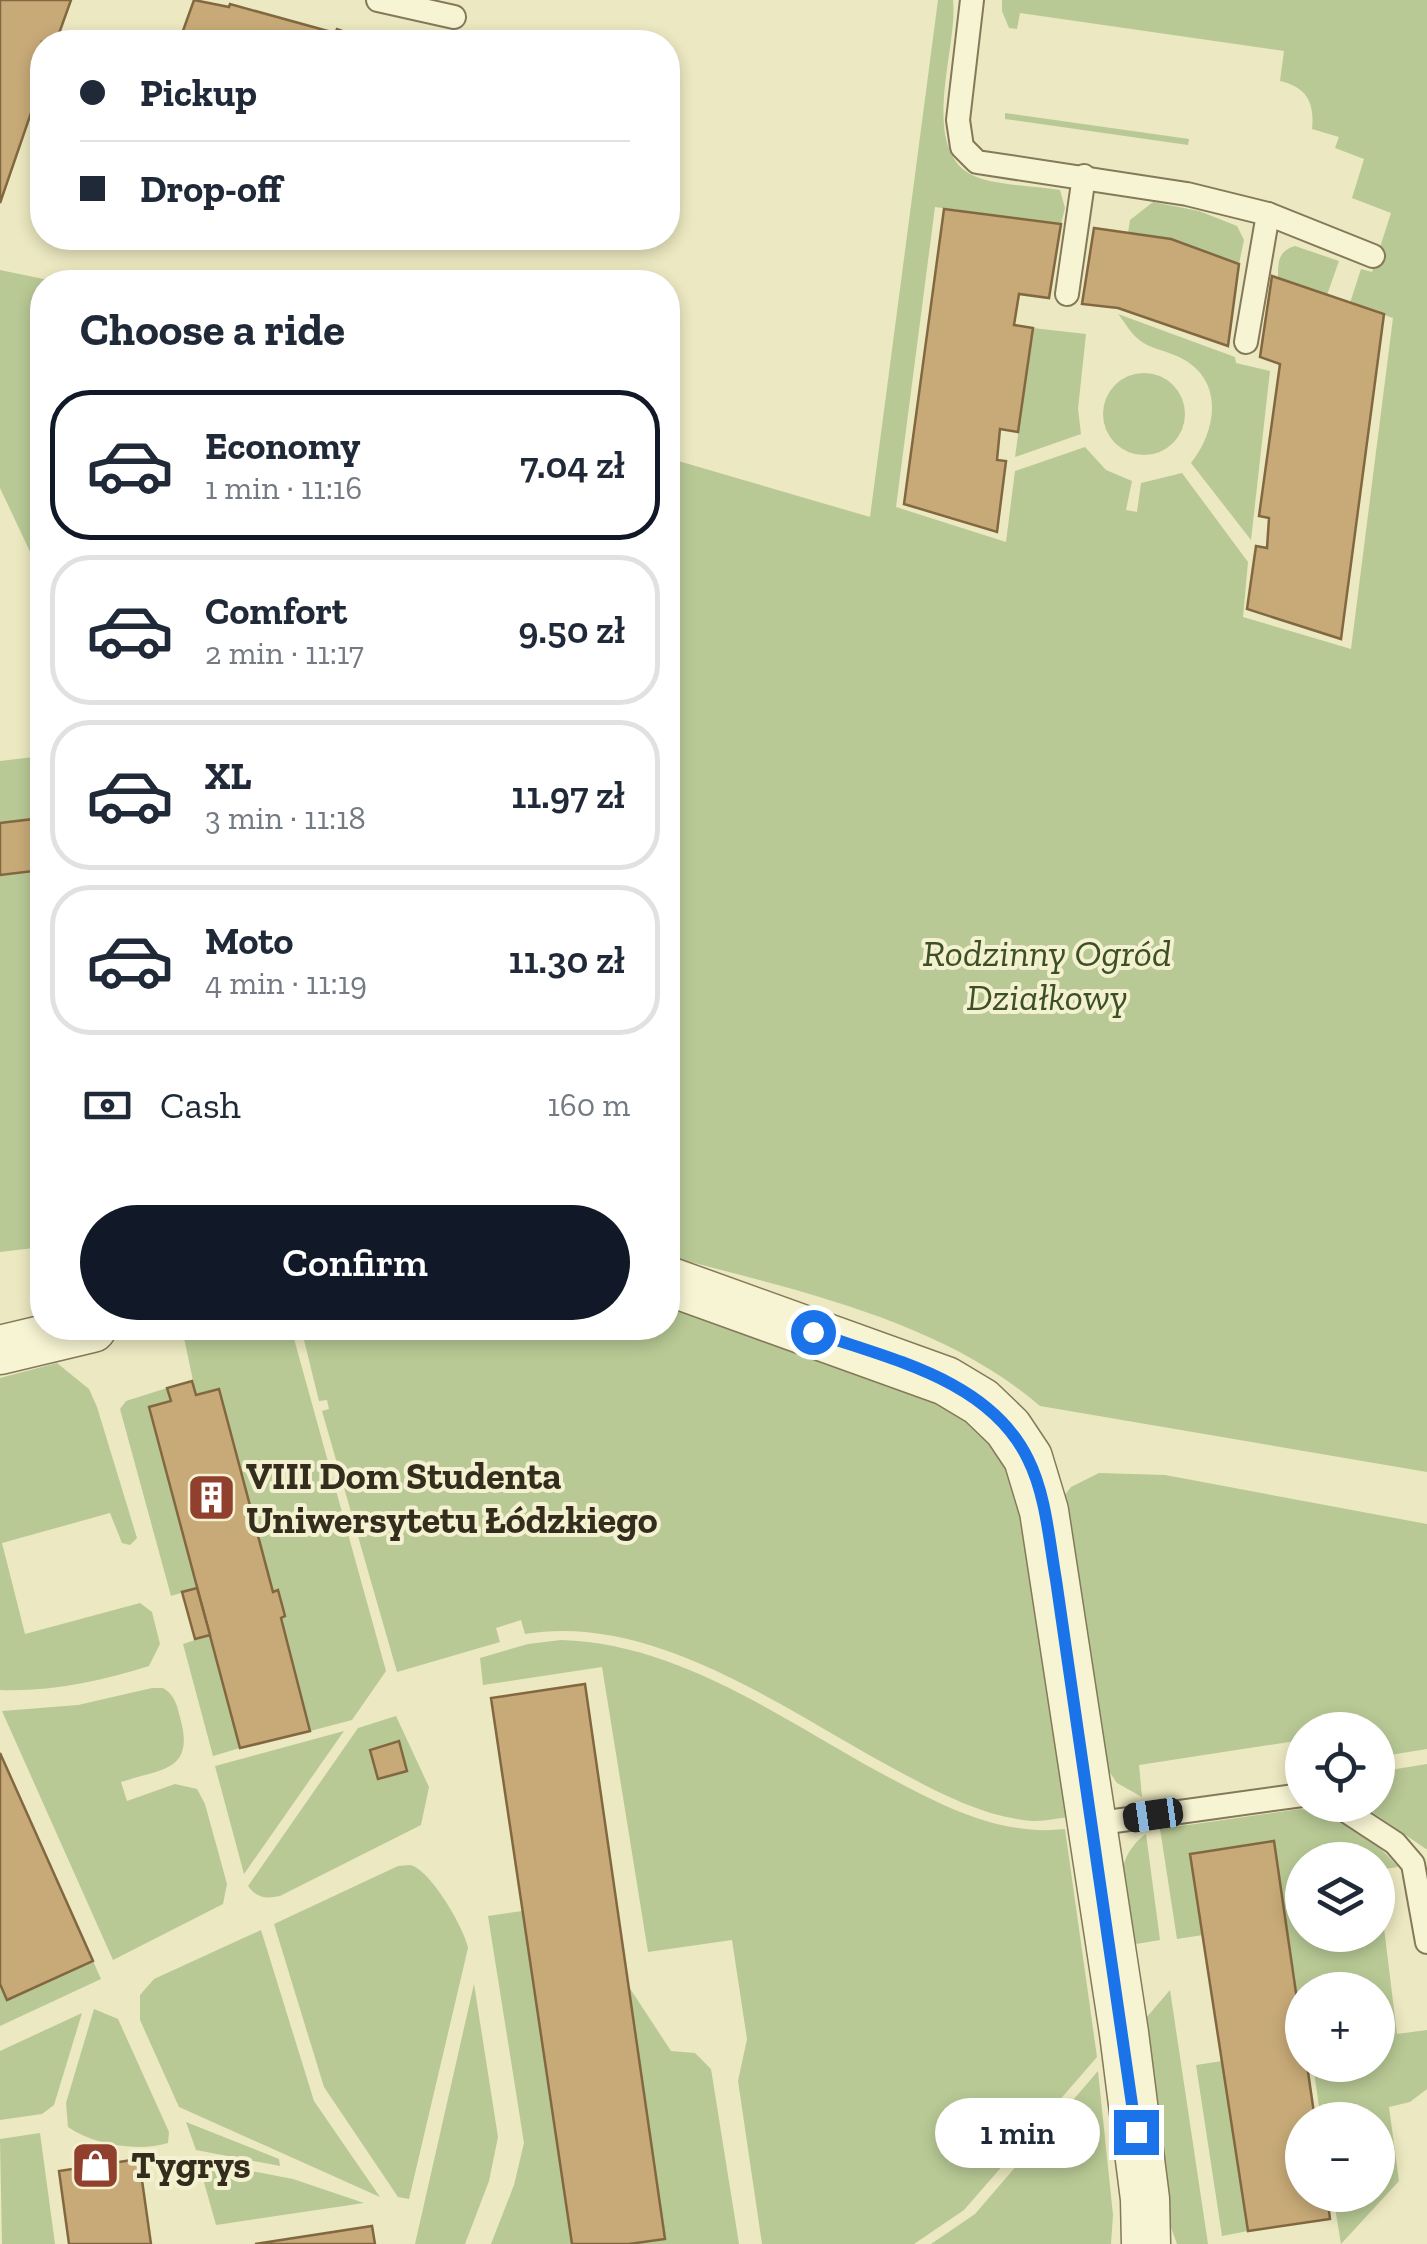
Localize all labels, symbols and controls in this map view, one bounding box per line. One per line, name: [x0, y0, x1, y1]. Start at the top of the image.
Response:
text: Pickup: [140, 70, 257, 116]
text: Drop-off: [140, 166, 281, 212]
text: Choose a ride: [80, 303, 345, 357]
icon: car: [85, 420, 175, 510]
text: Economy: [205, 423, 360, 469]
text: 7.04 zł: [520, 442, 625, 488]
text: 1 min · 11:16: [205, 469, 362, 507]
icon: car: [85, 585, 175, 675]
text: Comfort: [205, 588, 347, 634]
text: 9.50 zł: [518, 607, 625, 653]
text: 2 min · 11:17: [205, 634, 364, 672]
icon: car: [85, 750, 175, 840]
text: XL: [205, 753, 252, 799]
text: 11.97 zł: [511, 772, 625, 818]
text: 3 min · 11:18: [205, 799, 366, 837]
icon: car: [85, 915, 175, 1005]
text: Moto: [205, 918, 293, 964]
park label: Rodzinny Ogród Działkowy: [923, 930, 1171, 1020]
text: 11.30 zł: [508, 937, 625, 983]
text: 4 min · 11:19: [205, 964, 367, 1002]
icon: cash: [80, 1078, 135, 1133]
text: Cash: [160, 1082, 241, 1128]
text: 160 m: [547, 1086, 630, 1124]
button: Confirm: [80, 1205, 630, 1320]
route start: [791, 1310, 836, 1355]
place label: VIII Dom Studenta Uniwersytetu Łódzkiego: [246, 1453, 658, 1543]
building icon: VIII Dom Studenta Uniwersytetu Łódzkiego: [185, 1472, 237, 1524]
map controls: [1285, 1712, 1395, 2212]
button: locate: [1285, 1712, 1395, 1822]
car: [1121, 1796, 1185, 1834]
button: layers: [1285, 1842, 1395, 1952]
button: +: [1285, 1972, 1395, 2082]
callout: 1 min: [936, 2097, 1101, 2167]
button: −: [1285, 2102, 1395, 2212]
route end: [1114, 2110, 1159, 2155]
text: 1 min: [980, 2114, 1055, 2152]
shop icon: Tygrys: [70, 2139, 122, 2191]
place label: Tygrys: [131, 2142, 251, 2188]

